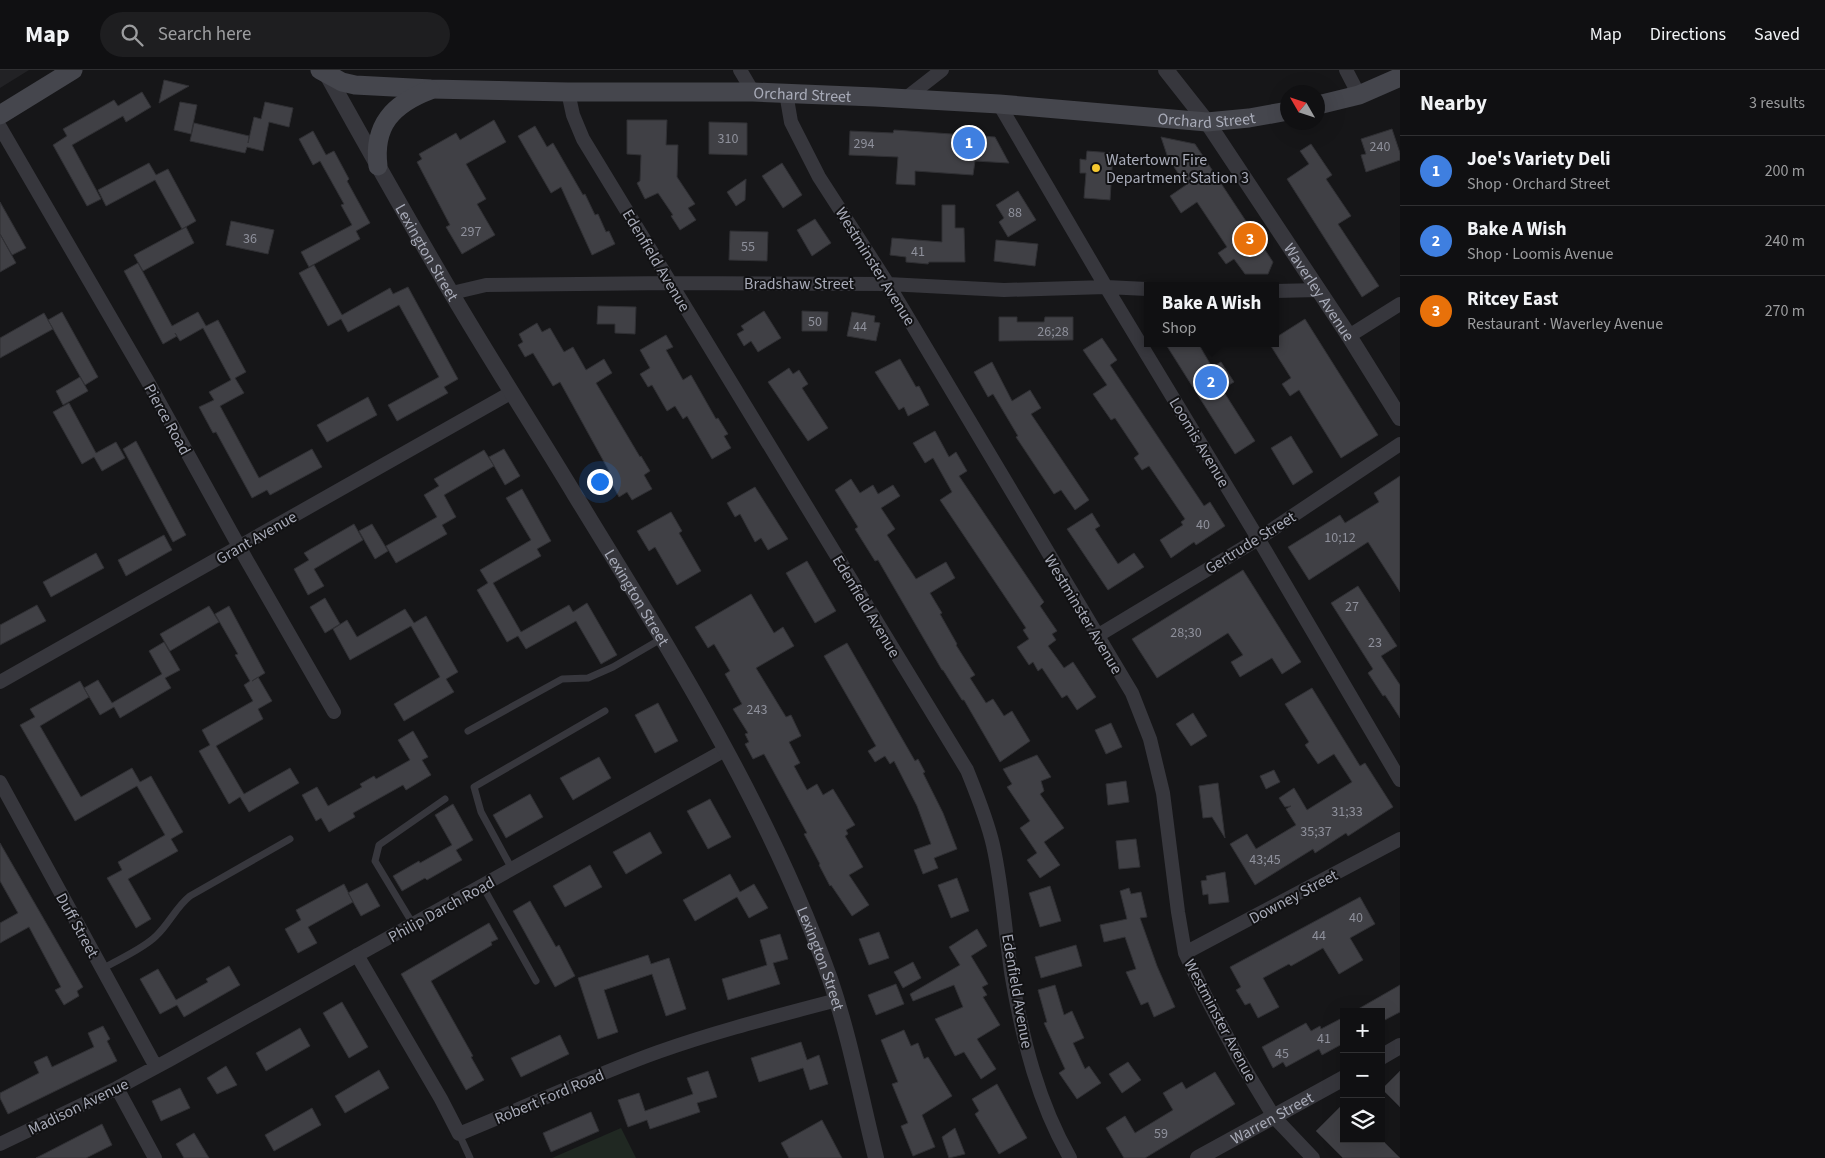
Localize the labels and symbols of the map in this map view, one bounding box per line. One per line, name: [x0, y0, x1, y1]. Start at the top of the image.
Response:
street label: Orchard Street: [753, 82, 852, 108]
north arrow: [1280, 85, 1325, 130]
street label: Orchard Street: [1157, 107, 1258, 134]
pin: 1: [953, 124, 985, 162]
house number: 310: [718, 129, 738, 149]
house number: 294: [854, 134, 874, 154]
house number: 240: [1370, 137, 1390, 157]
place label: Watertown Fire Department Station 3: [1106, 149, 1249, 189]
marker: Watertown Fire Department Station 3: [1090, 162, 1102, 174]
street label: Lexington Street: [390, 200, 464, 306]
street label: Westminster Avenue: [830, 203, 920, 330]
house number: 88: [1008, 203, 1022, 223]
street label: Edenfield Avenue: [617, 205, 695, 316]
pin: 3: [1234, 220, 1266, 258]
house number: 297: [461, 222, 481, 242]
house number: 36: [243, 229, 257, 249]
house number: 55: [741, 237, 755, 257]
street label: Waverley Avenue: [1278, 239, 1359, 346]
house number: 41: [911, 242, 925, 262]
street label: Bradshaw Street: [744, 273, 854, 295]
house number: 50: [808, 312, 822, 332]
house number: 44: [853, 317, 867, 337]
house number: 26;28: [1037, 322, 1069, 342]
pin: 2: [1195, 363, 1227, 401]
street label: Pierce Road: [138, 380, 196, 459]
street label: Loomis Avenue: [1164, 393, 1235, 492]
your location: [587, 469, 613, 495]
street label: Grant Avenue: [212, 506, 301, 570]
street label: Gertrude Street: [1201, 506, 1301, 580]
house number: 40: [1196, 515, 1210, 535]
house number: 10;12: [1324, 528, 1356, 548]
street label: Lexington Street: [599, 545, 674, 651]
street label: Edenfield Avenue: [827, 551, 905, 662]
street label: Westminster Avenue: [1039, 551, 1128, 678]
house number: 27: [1345, 597, 1359, 617]
house number: 28;30: [1170, 623, 1202, 643]
house number: 23: [1368, 633, 1382, 653]
house number: 243: [747, 700, 767, 720]
house number: 31;33: [1331, 802, 1363, 822]
house number: 35;37: [1300, 822, 1332, 842]
house number: 43;45: [1249, 850, 1281, 870]
street label: Downey Street: [1245, 864, 1342, 929]
street label: Philip Darch Road: [384, 871, 499, 948]
street label: Duff Street: [50, 889, 104, 962]
street label: Lexington Street: [791, 903, 849, 1014]
house number: 40: [1349, 908, 1363, 928]
house number: 44: [1312, 926, 1326, 946]
street label: Edenfield Avenue: [996, 932, 1038, 1050]
street label: Westminster Avenue: [1179, 955, 1262, 1086]
house number: 41: [1317, 1029, 1331, 1049]
house number: 45: [1275, 1044, 1289, 1064]
street label: Robert Ford Road: [491, 1064, 607, 1130]
street label: Madison Avenue: [25, 1073, 132, 1141]
street label: Warren Street: [1227, 1087, 1318, 1150]
house number: 59: [1154, 1124, 1168, 1144]

